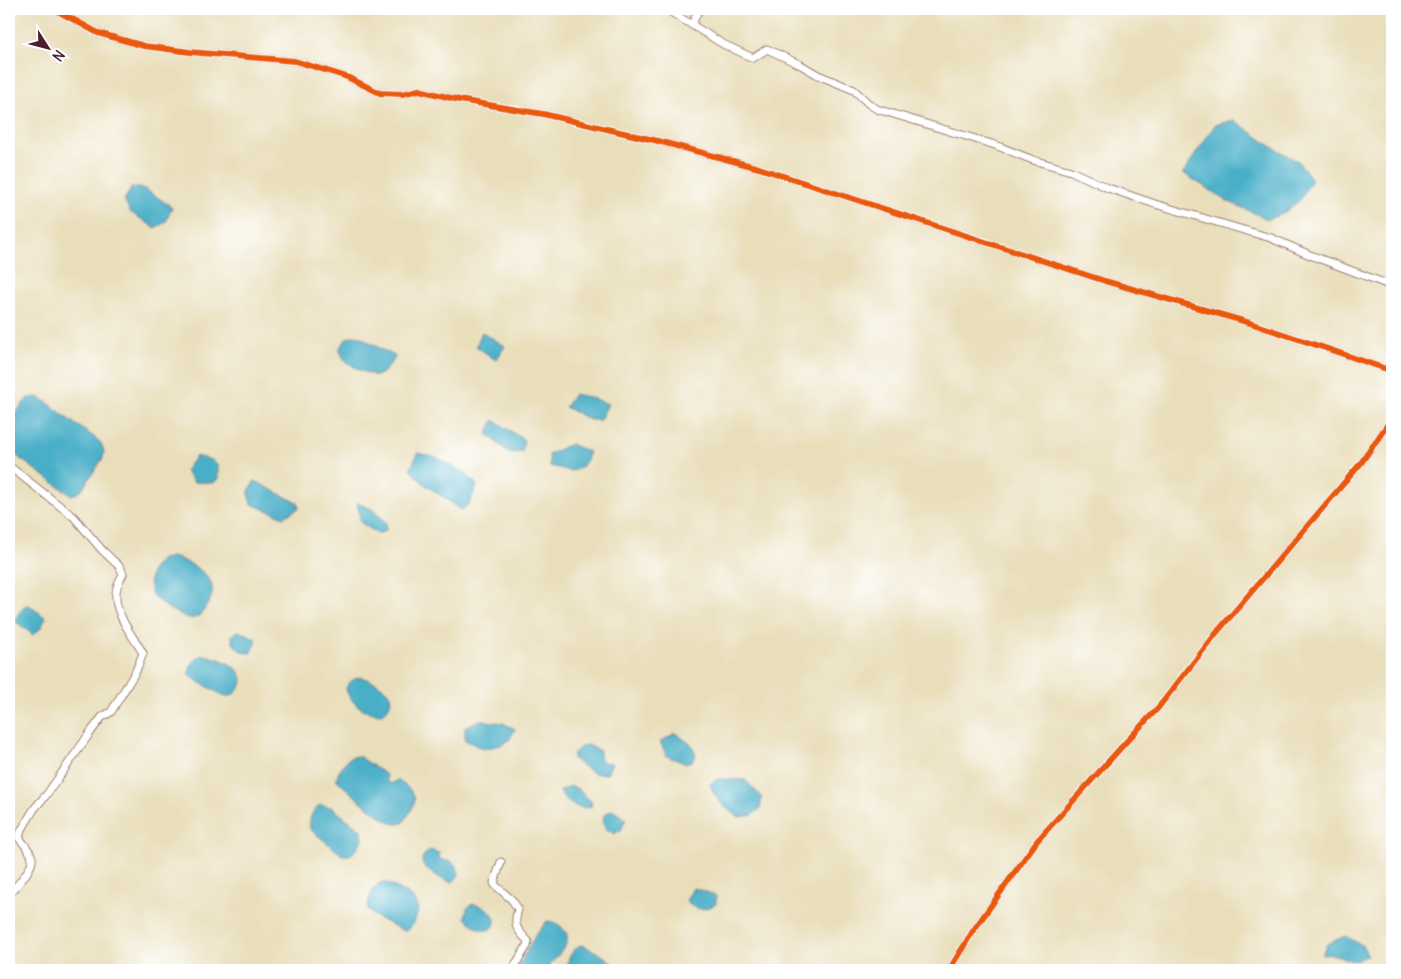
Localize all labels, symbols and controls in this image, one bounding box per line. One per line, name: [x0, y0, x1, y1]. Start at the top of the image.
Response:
north arrow: [22, 22, 72, 72]
text: N: [48, 46, 69, 65]

